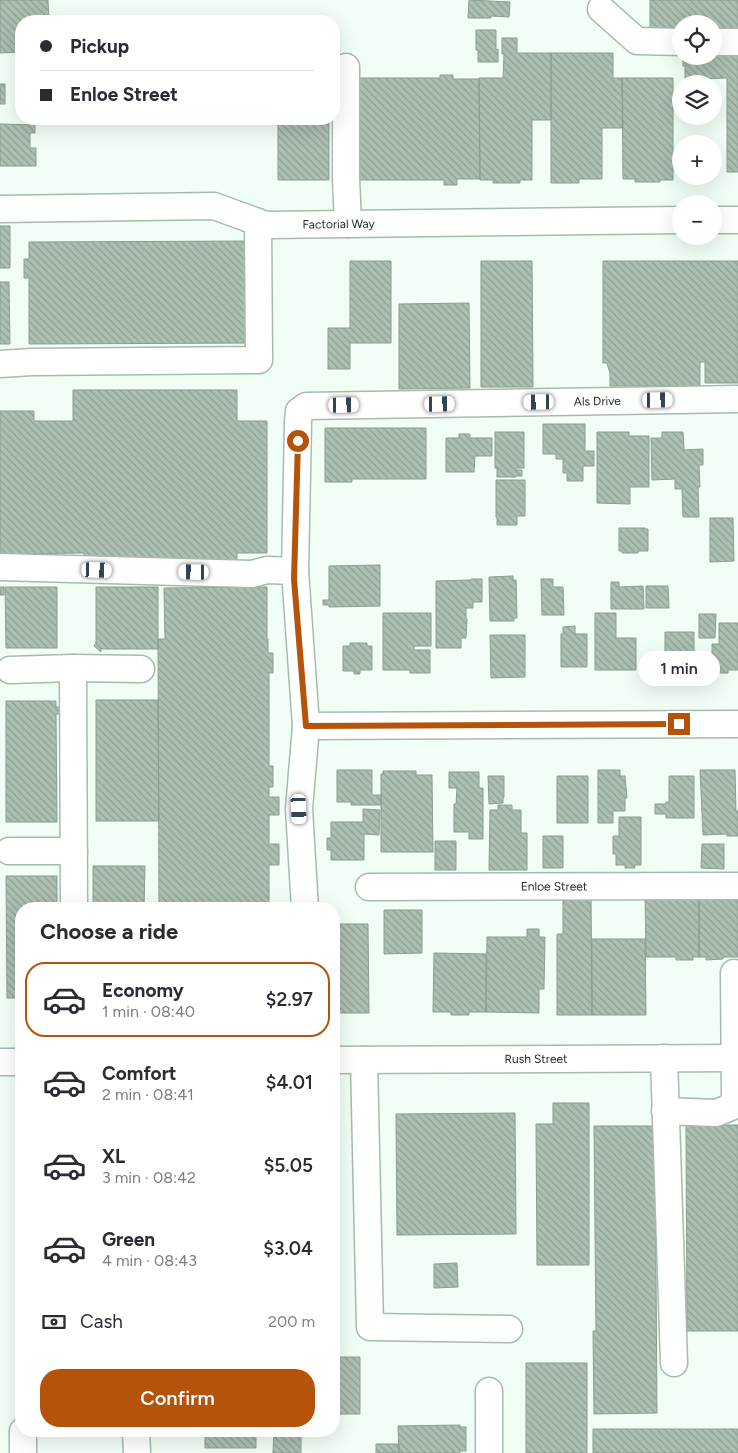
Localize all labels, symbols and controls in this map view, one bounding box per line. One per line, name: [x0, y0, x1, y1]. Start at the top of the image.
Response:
map controls: [672, 15, 722, 245]
button: locate: [672, 15, 722, 65]
text: Pickup: [70, 35, 129, 58]
button: layers: [672, 75, 722, 125]
text: Enloe Street: [70, 83, 178, 106]
button: +: [672, 135, 722, 185]
button: −: [672, 195, 722, 245]
street label: Factorial Way: [302, 217, 376, 232]
car: [642, 392, 673, 408]
car: [523, 394, 554, 410]
street label: Als Drive: [574, 394, 621, 409]
car: [424, 396, 455, 412]
car: [328, 397, 359, 413]
route start: [287, 430, 309, 452]
car: [81, 562, 112, 578]
car: [178, 564, 209, 580]
callout: 1 min: [638, 652, 720, 686]
text: 1 min: [660, 659, 698, 678]
route end: [668, 713, 690, 735]
car: [290, 794, 307, 824]
street label: Enloe Street: [521, 879, 588, 894]
text: Choose a ride: [40, 918, 178, 945]
icon: car: [42, 977, 87, 1022]
text: Economy: [102, 979, 184, 1002]
text: $2.97: [266, 988, 313, 1011]
text: 1 min · 08:40: [102, 1002, 195, 1021]
street label: Rush Street: [504, 1052, 568, 1066]
icon: car: [42, 1060, 87, 1105]
text: Comfort: [102, 1062, 177, 1085]
text: $4.01: [266, 1071, 313, 1094]
text: 2 min · 08:41: [102, 1085, 194, 1104]
icon: car: [42, 1143, 87, 1188]
text: XL: [102, 1145, 125, 1168]
text: $5.05: [264, 1154, 313, 1177]
text: 3 min · 08:42: [102, 1168, 196, 1187]
icon: car: [42, 1226, 87, 1271]
text: Green: [102, 1228, 155, 1251]
text: $3.04: [263, 1237, 313, 1260]
text: 4 min · 08:43: [102, 1251, 197, 1270]
icon: cash: [40, 1308, 68, 1336]
text: Cash: [80, 1310, 123, 1333]
text: 200 m: [268, 1312, 315, 1331]
button: Confirm: [40, 1369, 315, 1427]

